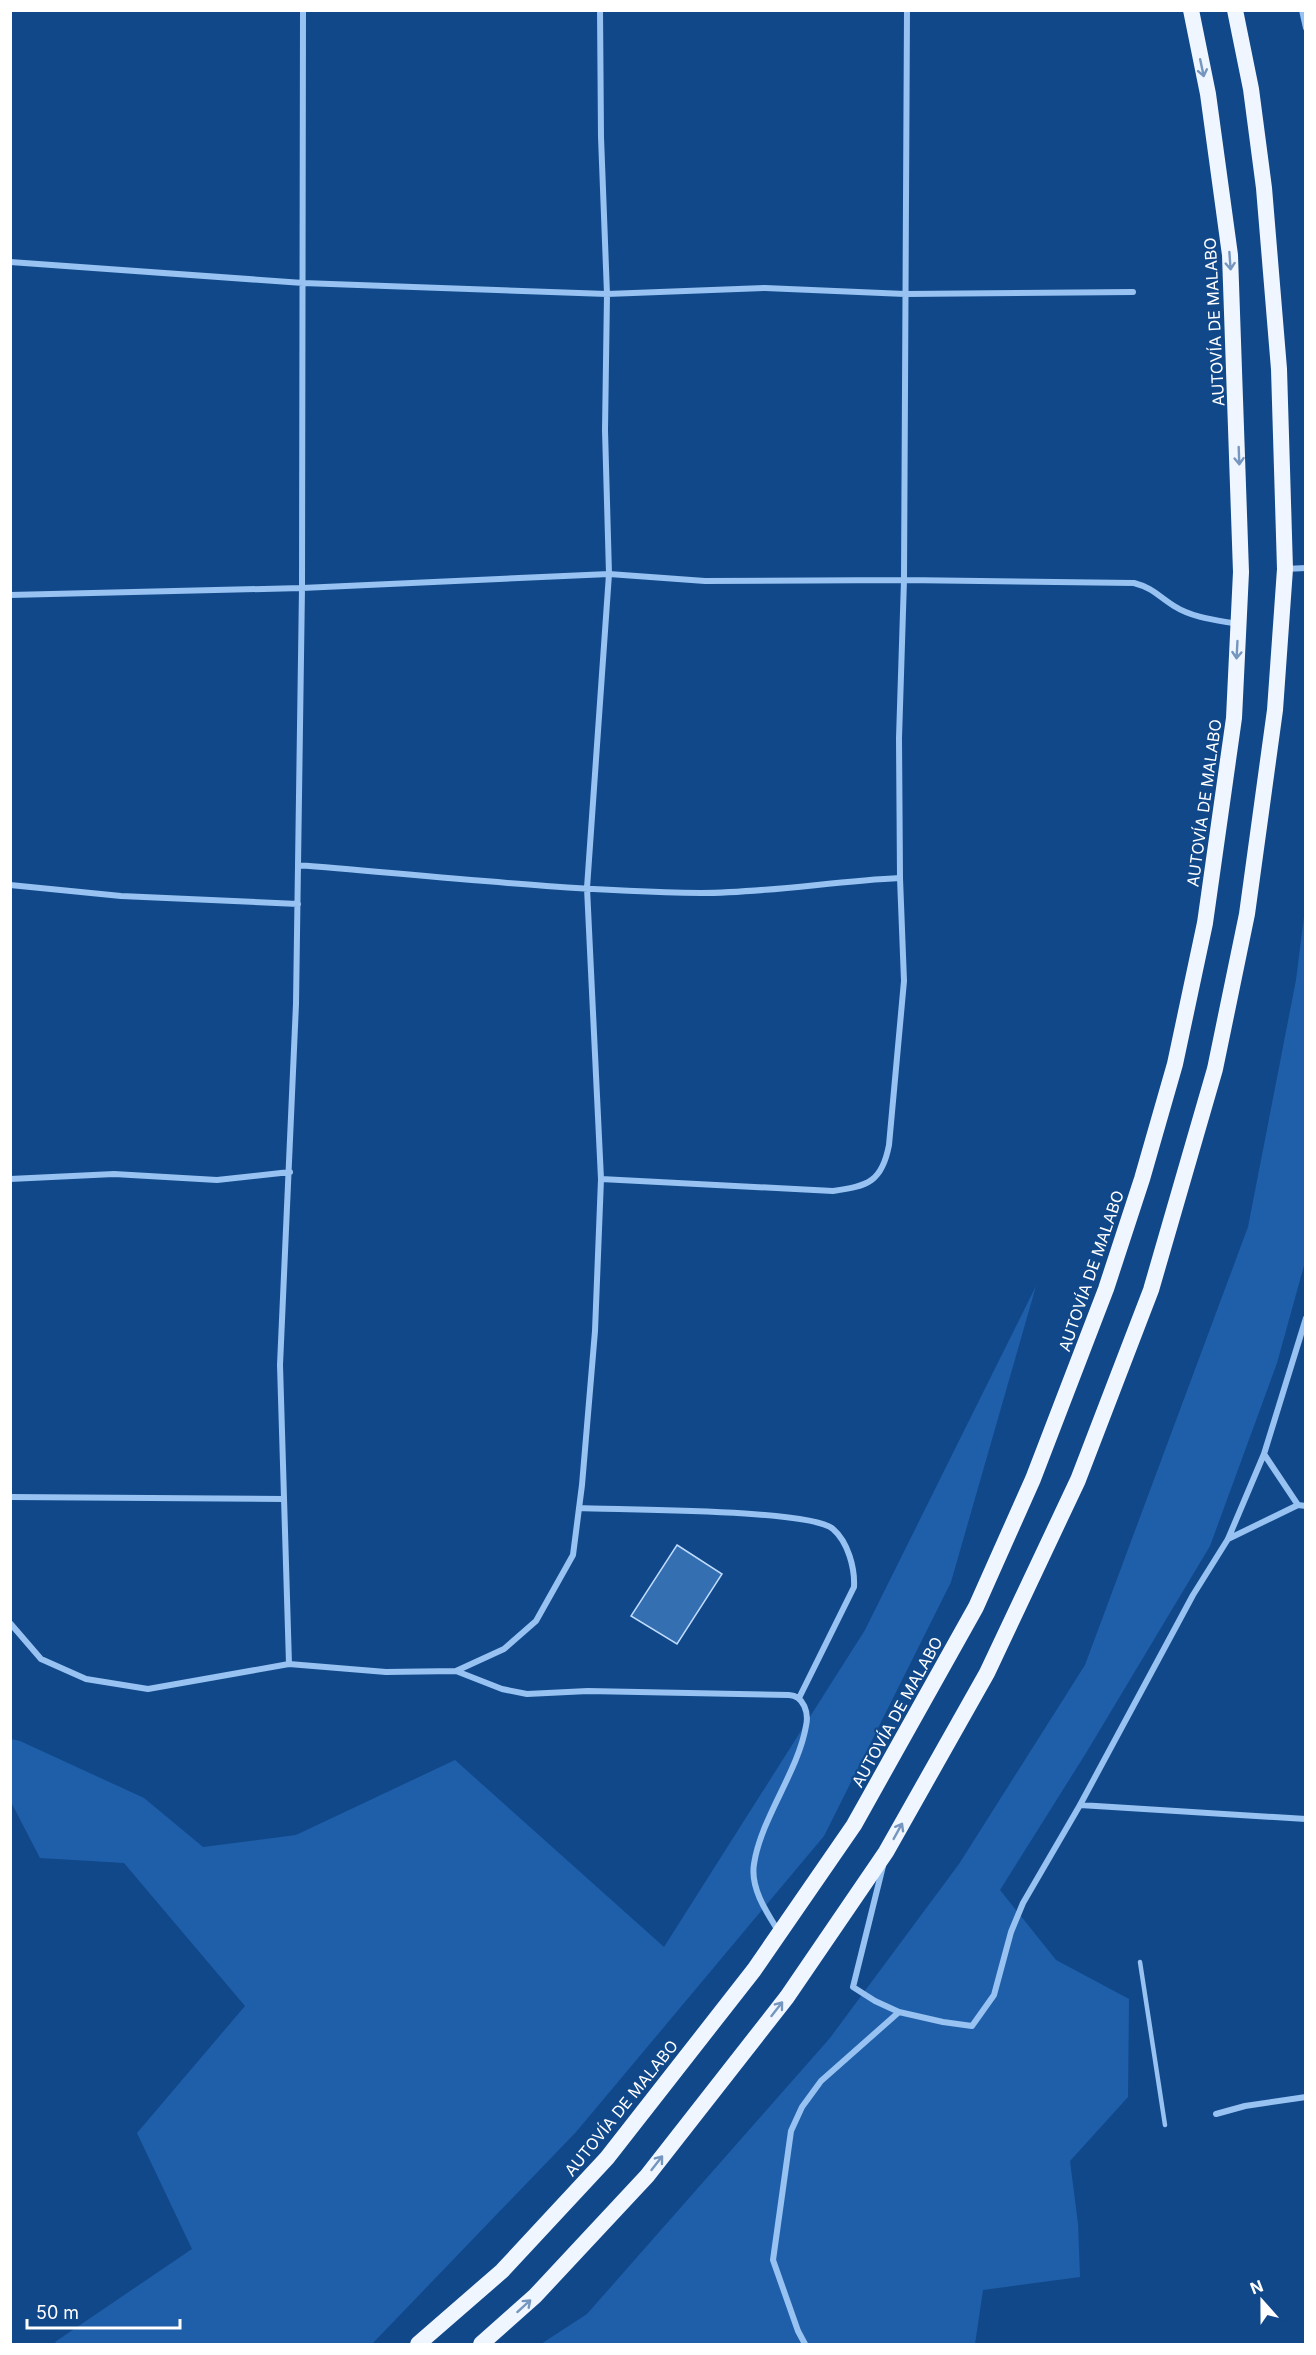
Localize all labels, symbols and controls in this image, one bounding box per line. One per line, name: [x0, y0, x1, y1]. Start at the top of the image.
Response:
one-way arrow: [1197, 58, 1208, 77]
street label: AUTOVÍA DE MALABO: [1200, 237, 1228, 407]
one-way arrow: [1225, 250, 1236, 270]
one-way arrow: [1233, 445, 1244, 465]
one-way arrow: [1232, 640, 1243, 660]
street label: AUTOVÍA DE MALABO: [1182, 718, 1226, 888]
street label: AUTOVÍA DE MALABO: [1054, 1188, 1128, 1354]
street label: AUTOVÍA DE MALABO: [847, 1633, 947, 1791]
one-way arrow: [893, 1822, 904, 1840]
one-way arrow: [771, 2002, 784, 2018]
street label: AUTOVÍA DE MALABO: [560, 2036, 682, 2180]
one-way arrow: [650, 2155, 663, 2171]
north arrow: [1232, 2271, 1292, 2331]
text: N: [1247, 2275, 1266, 2299]
scale bar: [27, 2292, 180, 2330]
one-way arrow: [516, 2299, 531, 2313]
text: 50 m: [36, 2302, 79, 2323]

